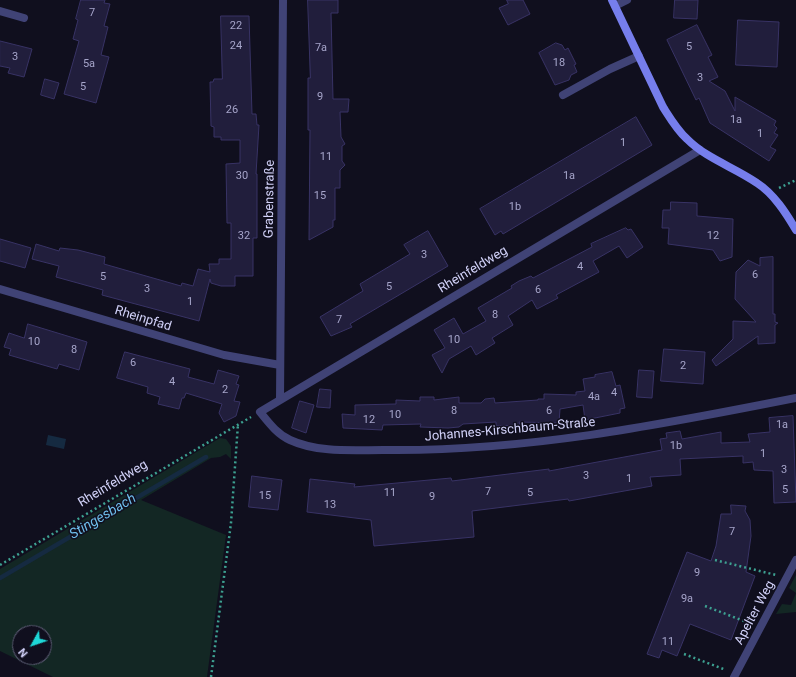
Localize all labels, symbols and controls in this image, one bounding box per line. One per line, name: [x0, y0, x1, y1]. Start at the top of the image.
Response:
house number: 7: [89, 6, 95, 20]
house number: 22: [230, 19, 242, 33]
house number: 24: [230, 39, 242, 53]
house number: 5: [686, 40, 692, 54]
house number: 7a: [315, 41, 327, 55]
house number: 3: [12, 50, 18, 64]
house number: 18: [553, 56, 565, 70]
house number: 5a: [83, 57, 95, 71]
house number: 3: [697, 71, 703, 85]
house number: 5: [80, 80, 86, 94]
house number: 9: [317, 90, 323, 104]
house number: 26: [226, 103, 238, 117]
house number: 1a: [730, 113, 742, 127]
house number: 1: [757, 127, 763, 141]
house number: 1: [620, 136, 626, 150]
house number: 11: [320, 150, 332, 164]
street label: Grabenstraße: [262, 160, 278, 238]
house number: 30: [236, 169, 248, 183]
house number: 1a: [563, 169, 575, 183]
house number: 15: [314, 189, 326, 203]
house number: 1b: [509, 200, 521, 214]
house number: 32: [238, 229, 250, 243]
house number: 12: [707, 229, 719, 243]
street label: Rheinfeldweg: [436, 243, 510, 297]
house number: 3: [421, 248, 427, 262]
house number: 4: [577, 260, 583, 274]
house number: 6: [752, 268, 758, 282]
house number: 5: [100, 270, 106, 284]
house number: 5: [386, 280, 392, 294]
house number: 3: [144, 282, 150, 296]
house number: 6: [535, 283, 541, 297]
house number: 1: [187, 295, 193, 309]
street label: Rheinpfad: [113, 303, 173, 335]
house number: 8: [492, 308, 498, 322]
house number: 7: [336, 313, 342, 327]
house number: 10: [448, 333, 460, 347]
house number: 10: [28, 335, 40, 349]
house number: 8: [71, 343, 77, 357]
house number: 6: [130, 356, 136, 370]
house number: 2: [680, 359, 686, 373]
house number: 4: [169, 375, 175, 389]
house number: 2: [222, 383, 228, 397]
house number: 4: [611, 386, 617, 400]
house number: 4a: [588, 390, 600, 404]
house number: 8: [451, 404, 457, 418]
house number: 6: [546, 404, 552, 418]
house number: 10: [389, 408, 401, 422]
house number: 12: [363, 413, 375, 427]
street label: Johannes-Kirschbaum-Straße: [424, 415, 596, 445]
house number: 1a: [776, 418, 788, 432]
house number: 1b: [670, 439, 682, 453]
house number: 1: [760, 447, 766, 461]
street label: Rheinfeldweg: [76, 457, 150, 511]
house number: 3: [781, 463, 787, 477]
house number: 3: [583, 469, 589, 483]
house number: 1: [626, 472, 632, 486]
house number: 5: [782, 483, 788, 497]
house number: 7: [485, 485, 491, 499]
house number: 11: [384, 486, 396, 500]
house number: 5: [527, 486, 533, 500]
house number: 15: [259, 489, 271, 503]
house number: 9: [429, 490, 435, 504]
water label: Stingesbach: [67, 491, 139, 543]
house number: 13: [324, 498, 336, 512]
house number: 7: [729, 525, 735, 539]
house number: 9: [694, 566, 700, 580]
street label: Apelter Weg: [732, 578, 778, 648]
house number: 9a: [681, 592, 693, 606]
north arrow: [12, 625, 52, 665]
house number: 11: [662, 635, 674, 649]
text: N: [16, 645, 31, 660]

